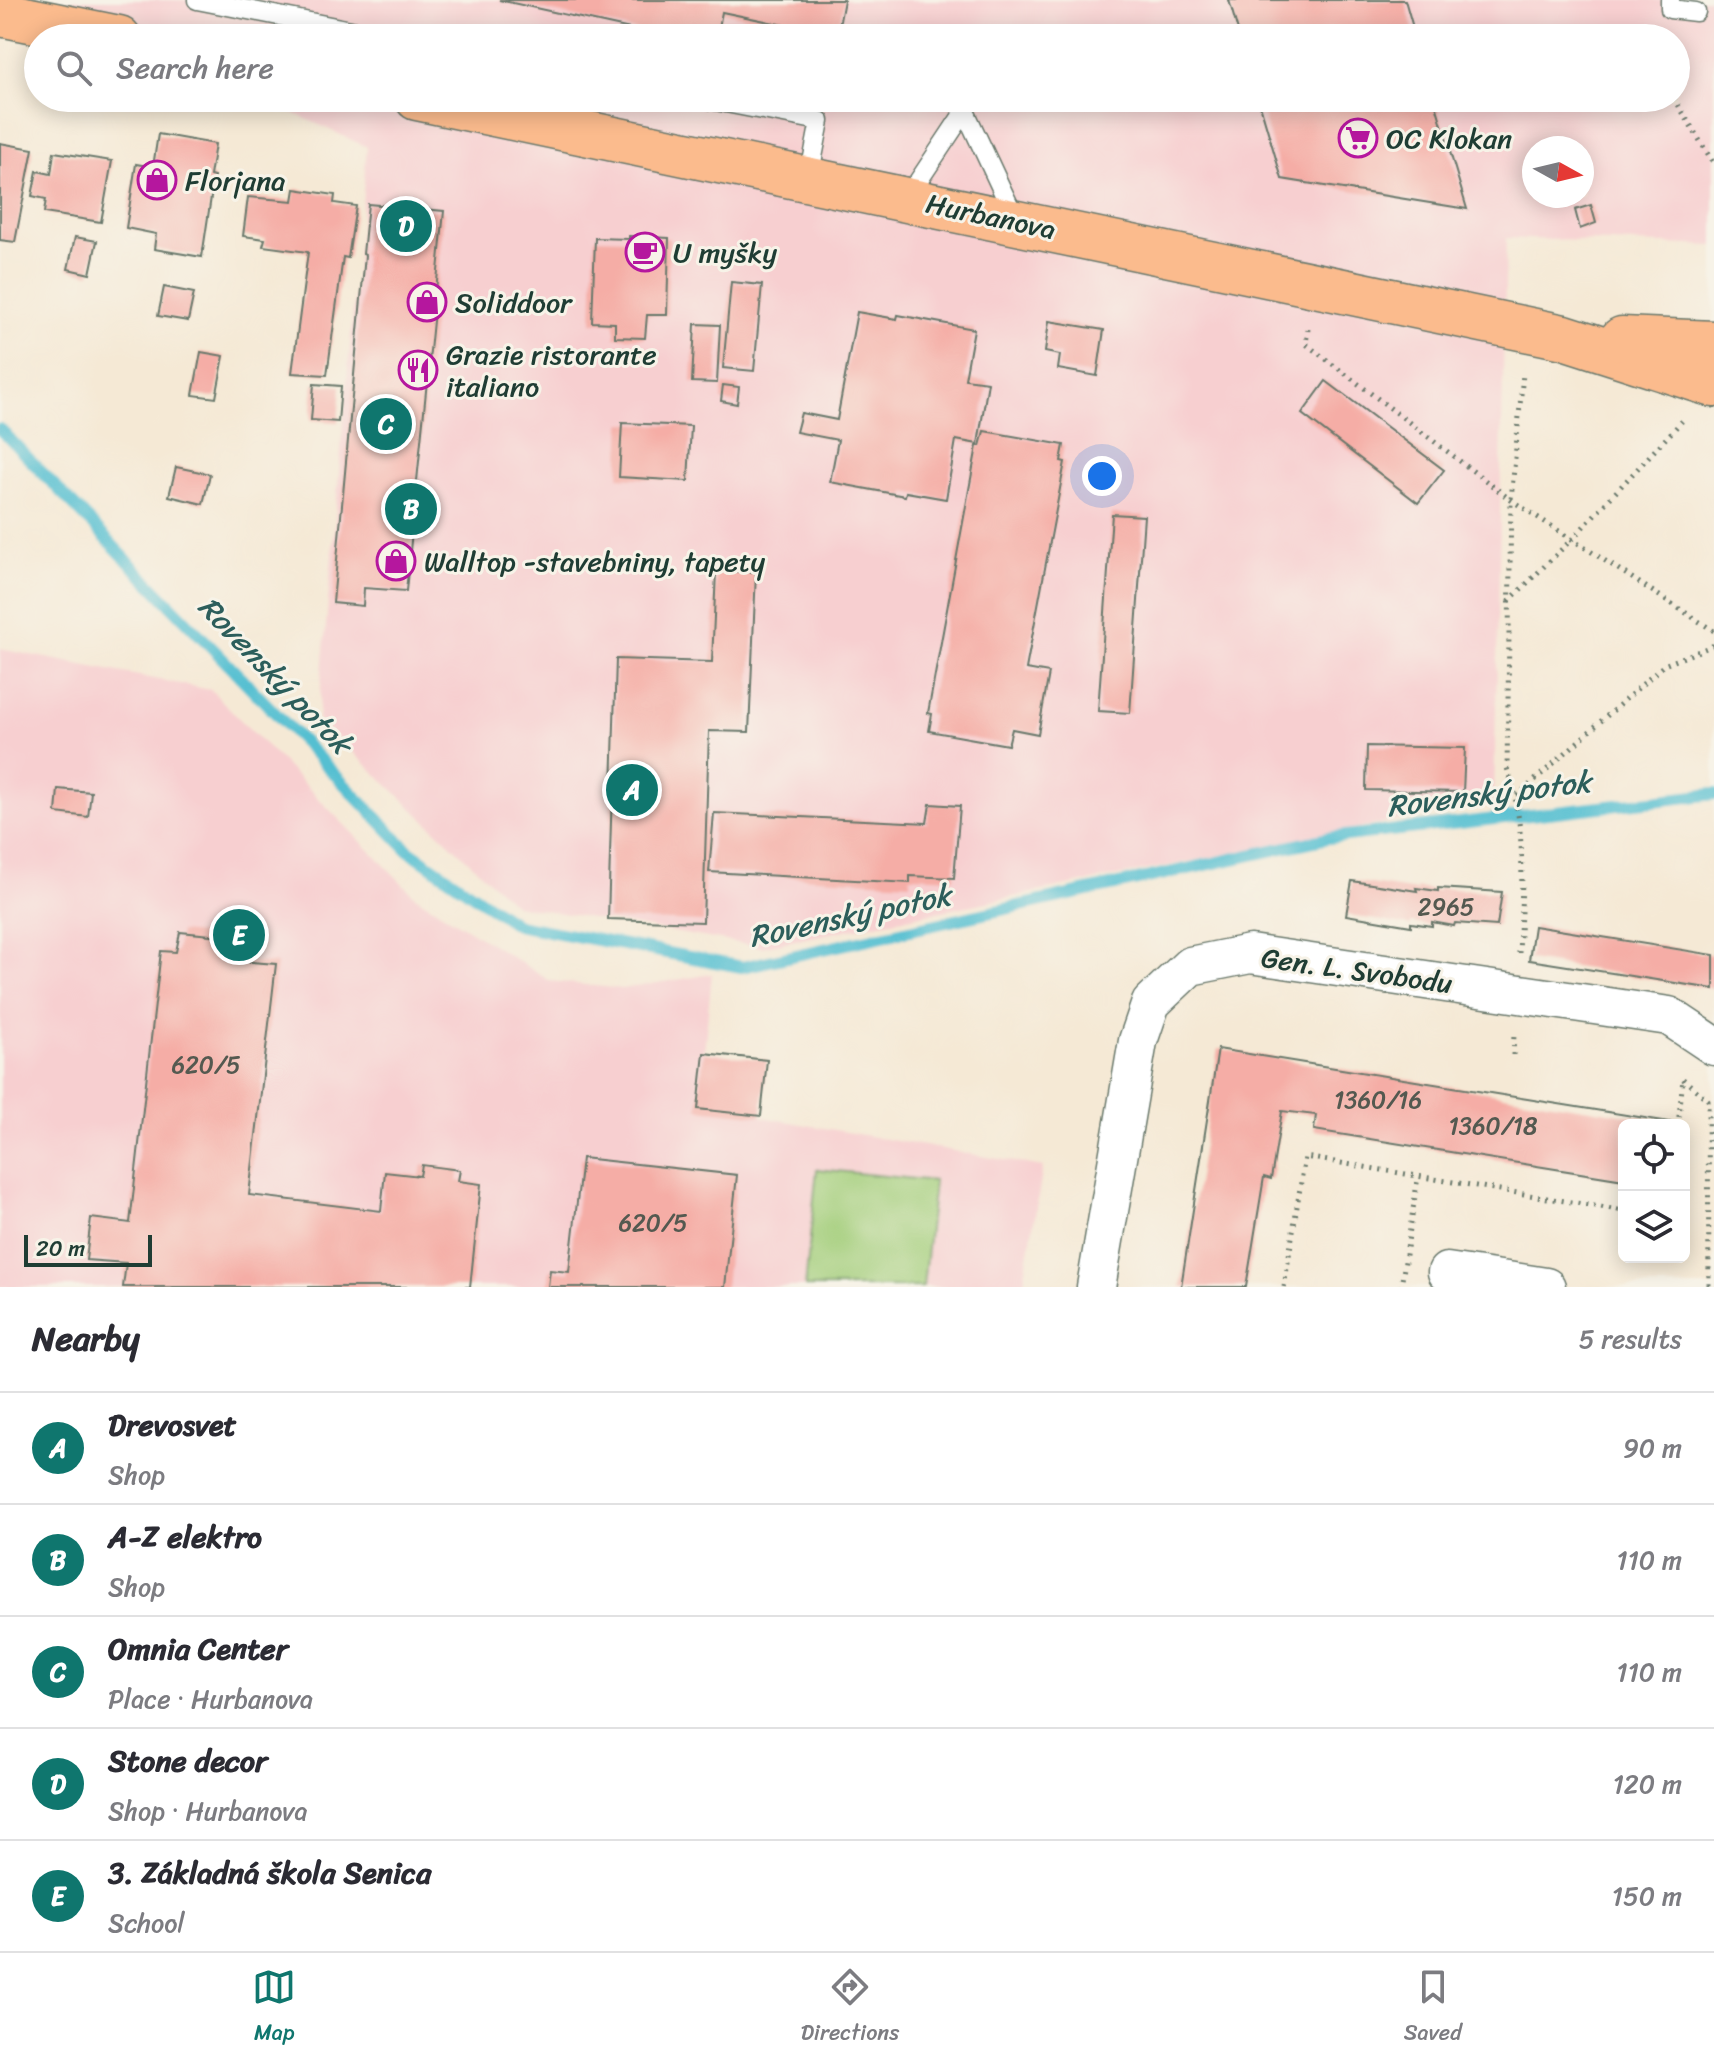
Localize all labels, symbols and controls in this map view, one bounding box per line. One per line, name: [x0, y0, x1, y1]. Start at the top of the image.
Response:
search box: [24, 24, 1690, 112]
text: Search here: [116, 41, 274, 95]
icon: search: [52, 46, 96, 90]
place label: OC Klokan: [1386, 114, 1512, 163]
supermarket icon: OC Klokan: [1337, 117, 1379, 159]
north arrow: [1522, 136, 1594, 208]
place label: Florjana: [185, 156, 285, 205]
shop icon: Florjana: [136, 159, 178, 201]
street label: Hurbanova: [922, 179, 1060, 254]
pin: D: [380, 196, 432, 256]
place label: U myšky: [673, 228, 778, 277]
cafe icon: U myšky: [624, 231, 666, 273]
place label: Soliddoor: [455, 278, 573, 327]
shop icon: Soliddoor: [406, 281, 448, 323]
place label: Grazie ristorante italiano: [446, 330, 657, 411]
restaurant icon: Grazie ristorante italiano: [397, 349, 439, 391]
pin: C: [360, 394, 412, 454]
your location: [1082, 456, 1122, 496]
pin: B: [385, 479, 437, 539]
place label: Walltop -stavebniny, tapety: [424, 537, 766, 586]
shop icon: Walltop -stavebniny, tapety: [375, 540, 417, 582]
water label: Rovenský potok: [184, 583, 368, 770]
water label: Rovenský potok: [1384, 754, 1598, 833]
pin: A: [606, 760, 658, 820]
water label: Rovenský potok: [744, 867, 960, 964]
house number: 2965: [1418, 886, 1474, 928]
pin: E: [213, 905, 265, 965]
street label: Gen. L. Svobodu: [1258, 933, 1456, 1008]
house number: 620/5: [171, 1044, 241, 1086]
house number: 1360/16: [1334, 1079, 1422, 1121]
house number: 1360/18: [1449, 1105, 1537, 1147]
map controls: [1618, 1119, 1690, 1263]
button: locate: [1618, 1119, 1690, 1191]
button: layers: [1618, 1191, 1690, 1263]
house number: 620/5: [618, 1202, 688, 1244]
text: 20 m: [36, 1229, 85, 1268]
scale bar: [24, 1231, 152, 1267]
text: Nearby: [32, 1309, 140, 1369]
text: 5 results: [1579, 1316, 1682, 1362]
text: Drevosvet: [108, 1398, 237, 1452]
text: A: [49, 1425, 67, 1471]
text: 90 m: [1623, 1425, 1682, 1471]
text: Shop: [108, 1452, 165, 1498]
text: A-Z elektro: [108, 1510, 262, 1564]
text: B: [50, 1537, 66, 1583]
text: 110 m: [1617, 1537, 1682, 1583]
text: Shop: [108, 1564, 165, 1610]
text: Omnia Center: [108, 1622, 288, 1676]
text: C: [50, 1649, 66, 1695]
text: 110 m: [1617, 1649, 1682, 1695]
text: Place · Hurbanova: [108, 1676, 313, 1722]
text: Stone decor: [108, 1734, 267, 1788]
text: D: [50, 1761, 66, 1807]
text: 120 m: [1613, 1761, 1682, 1807]
text: Shop · Hurbanova: [108, 1788, 307, 1834]
text: 3. Základná škola Senica: [108, 1846, 431, 1900]
text: E: [51, 1873, 65, 1919]
text: 150 m: [1612, 1873, 1682, 1919]
text: School: [108, 1900, 185, 1946]
tab: Map: [252, 1965, 296, 2052]
tab: Directions: [801, 1965, 899, 2052]
tab: Saved: [1404, 1965, 1462, 2052]

